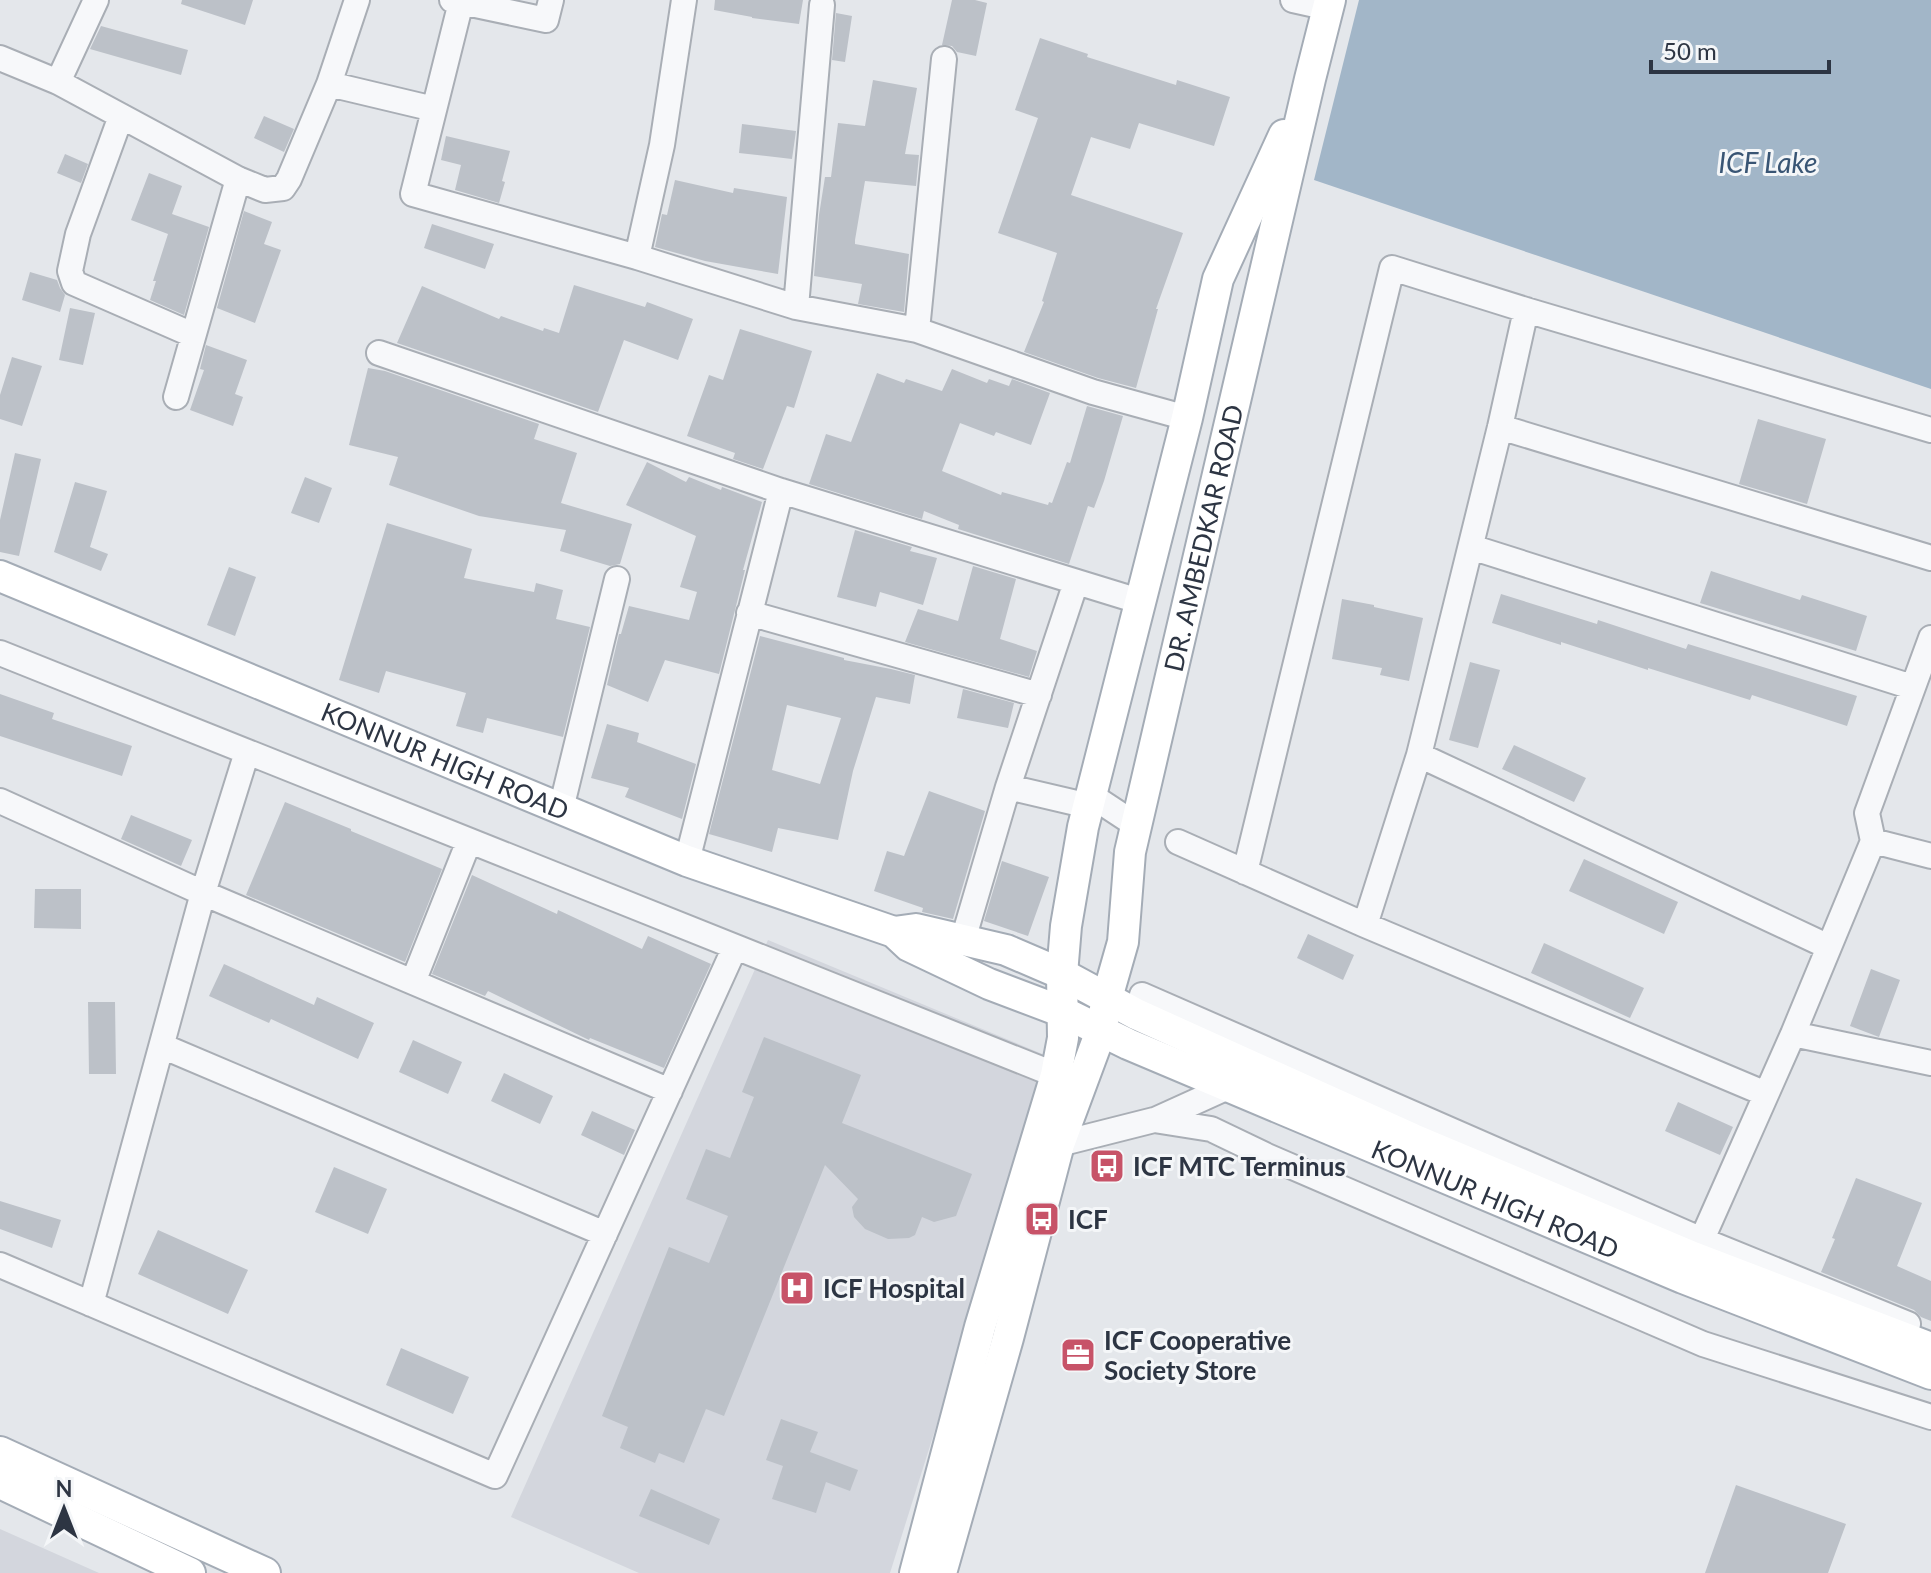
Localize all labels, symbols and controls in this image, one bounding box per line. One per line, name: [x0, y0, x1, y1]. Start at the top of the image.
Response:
scale bar: [1651, 24, 1829, 74]
text: 50 m: [1663, 36, 1717, 65]
water label: ICF Lake: [1719, 145, 1817, 179]
street label: DR. AMBEDKAR ROAD: [1157, 401, 1250, 675]
street label: KONNUR HIGH ROAD: [317, 695, 574, 826]
street label: KONNUR HIGH ROAD: [1367, 1133, 1624, 1265]
bus stop icon: ICF MTC Terminus: [1088, 1147, 1126, 1185]
place label: ICF MTC Terminus: [1133, 1150, 1346, 1182]
bus stop icon: ICF: [1023, 1200, 1061, 1238]
place label: ICF: [1068, 1203, 1108, 1235]
hospital icon: ICF Hospital: [778, 1269, 816, 1307]
place label: ICF Hospital: [823, 1272, 965, 1304]
place label: ICF Cooperative Society Store: [1104, 1324, 1291, 1386]
office icon: ICF Cooperative Society Store: [1059, 1336, 1097, 1374]
north arrow: [24, 1469, 104, 1549]
text: N: [56, 1475, 72, 1502]

